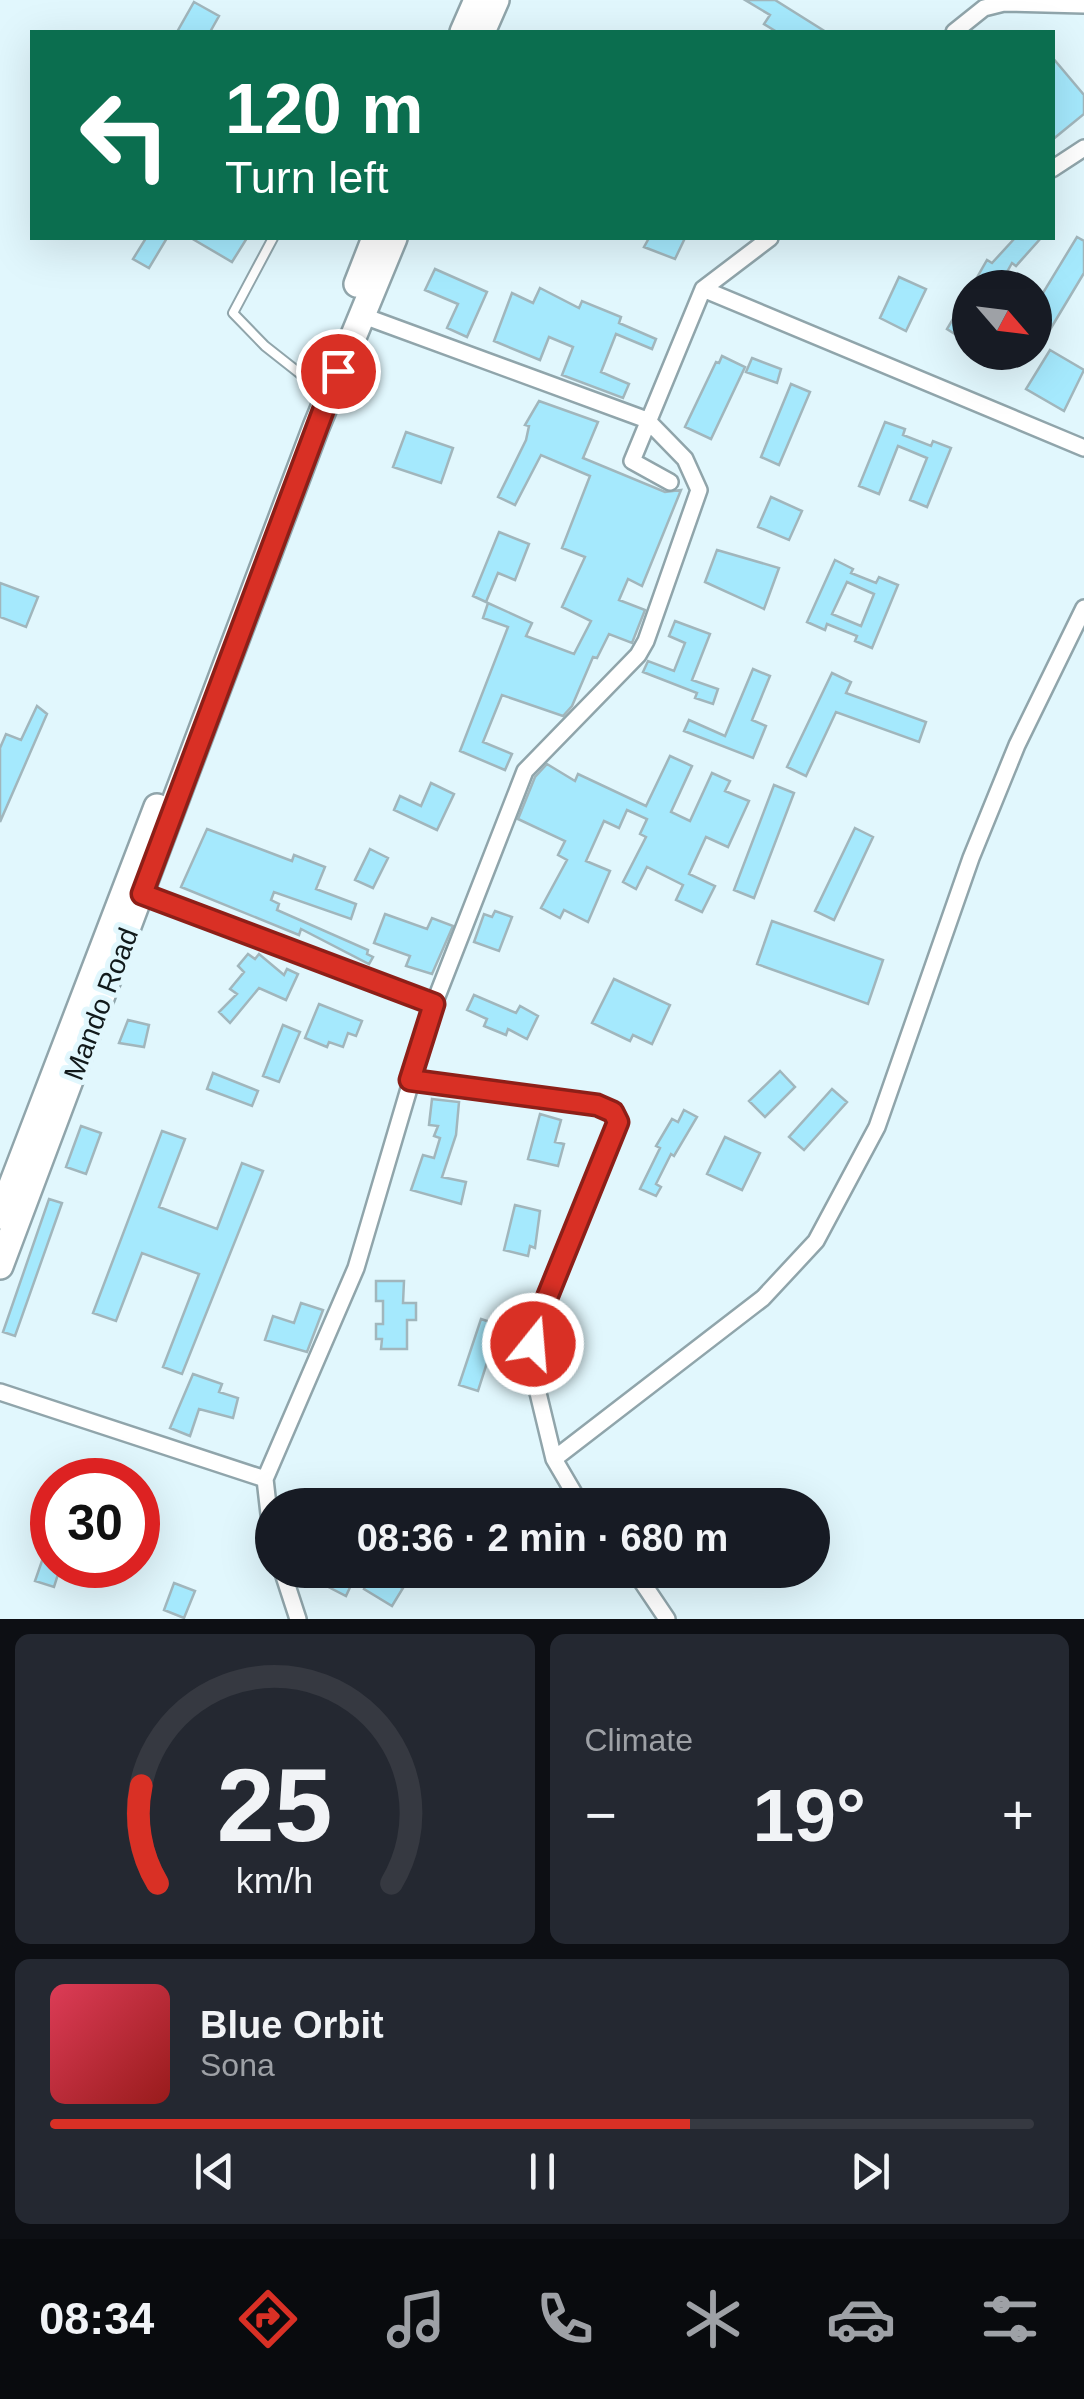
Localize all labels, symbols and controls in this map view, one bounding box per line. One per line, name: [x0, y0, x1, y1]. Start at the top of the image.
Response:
icon: left: [60, 70, 190, 200]
text: 120 m: [225, 70, 423, 148]
text: Turn left: [225, 152, 388, 203]
north arrow: [952, 270, 1052, 370]
map controls: [952, 270, 1052, 370]
pin: [296, 329, 381, 414]
icon: arrive: [311, 344, 366, 399]
street label: Mando Road: [58, 924, 144, 1084]
position arrow: [481, 1292, 585, 1396]
speed limit sign: 30: [30, 1458, 160, 1588]
text: 08:36 · 2 min · 680 m: [357, 1517, 728, 1559]
text: Climate: [585, 1722, 693, 1758]
text: 25: [217, 1747, 333, 1863]
text: 19°: [753, 1773, 866, 1857]
text: −: [585, 1784, 617, 1846]
text: +: [1002, 1784, 1034, 1846]
text: km/h: [236, 1861, 313, 1901]
text: Blue Orbit: [200, 2004, 384, 2046]
text: Sona: [200, 2047, 275, 2083]
icon: previous: [187, 2144, 242, 2199]
icon: pause: [515, 2144, 570, 2199]
icon: next: [843, 2144, 898, 2199]
icon: directions: [233, 2284, 303, 2354]
icon: music: [381, 2284, 451, 2354]
icon: phone: [530, 2284, 600, 2354]
icon: climate: [678, 2284, 748, 2354]
icon: car: [826, 2284, 896, 2354]
icon: filters: [975, 2284, 1045, 2354]
text: 08:34: [39, 2293, 154, 2344]

